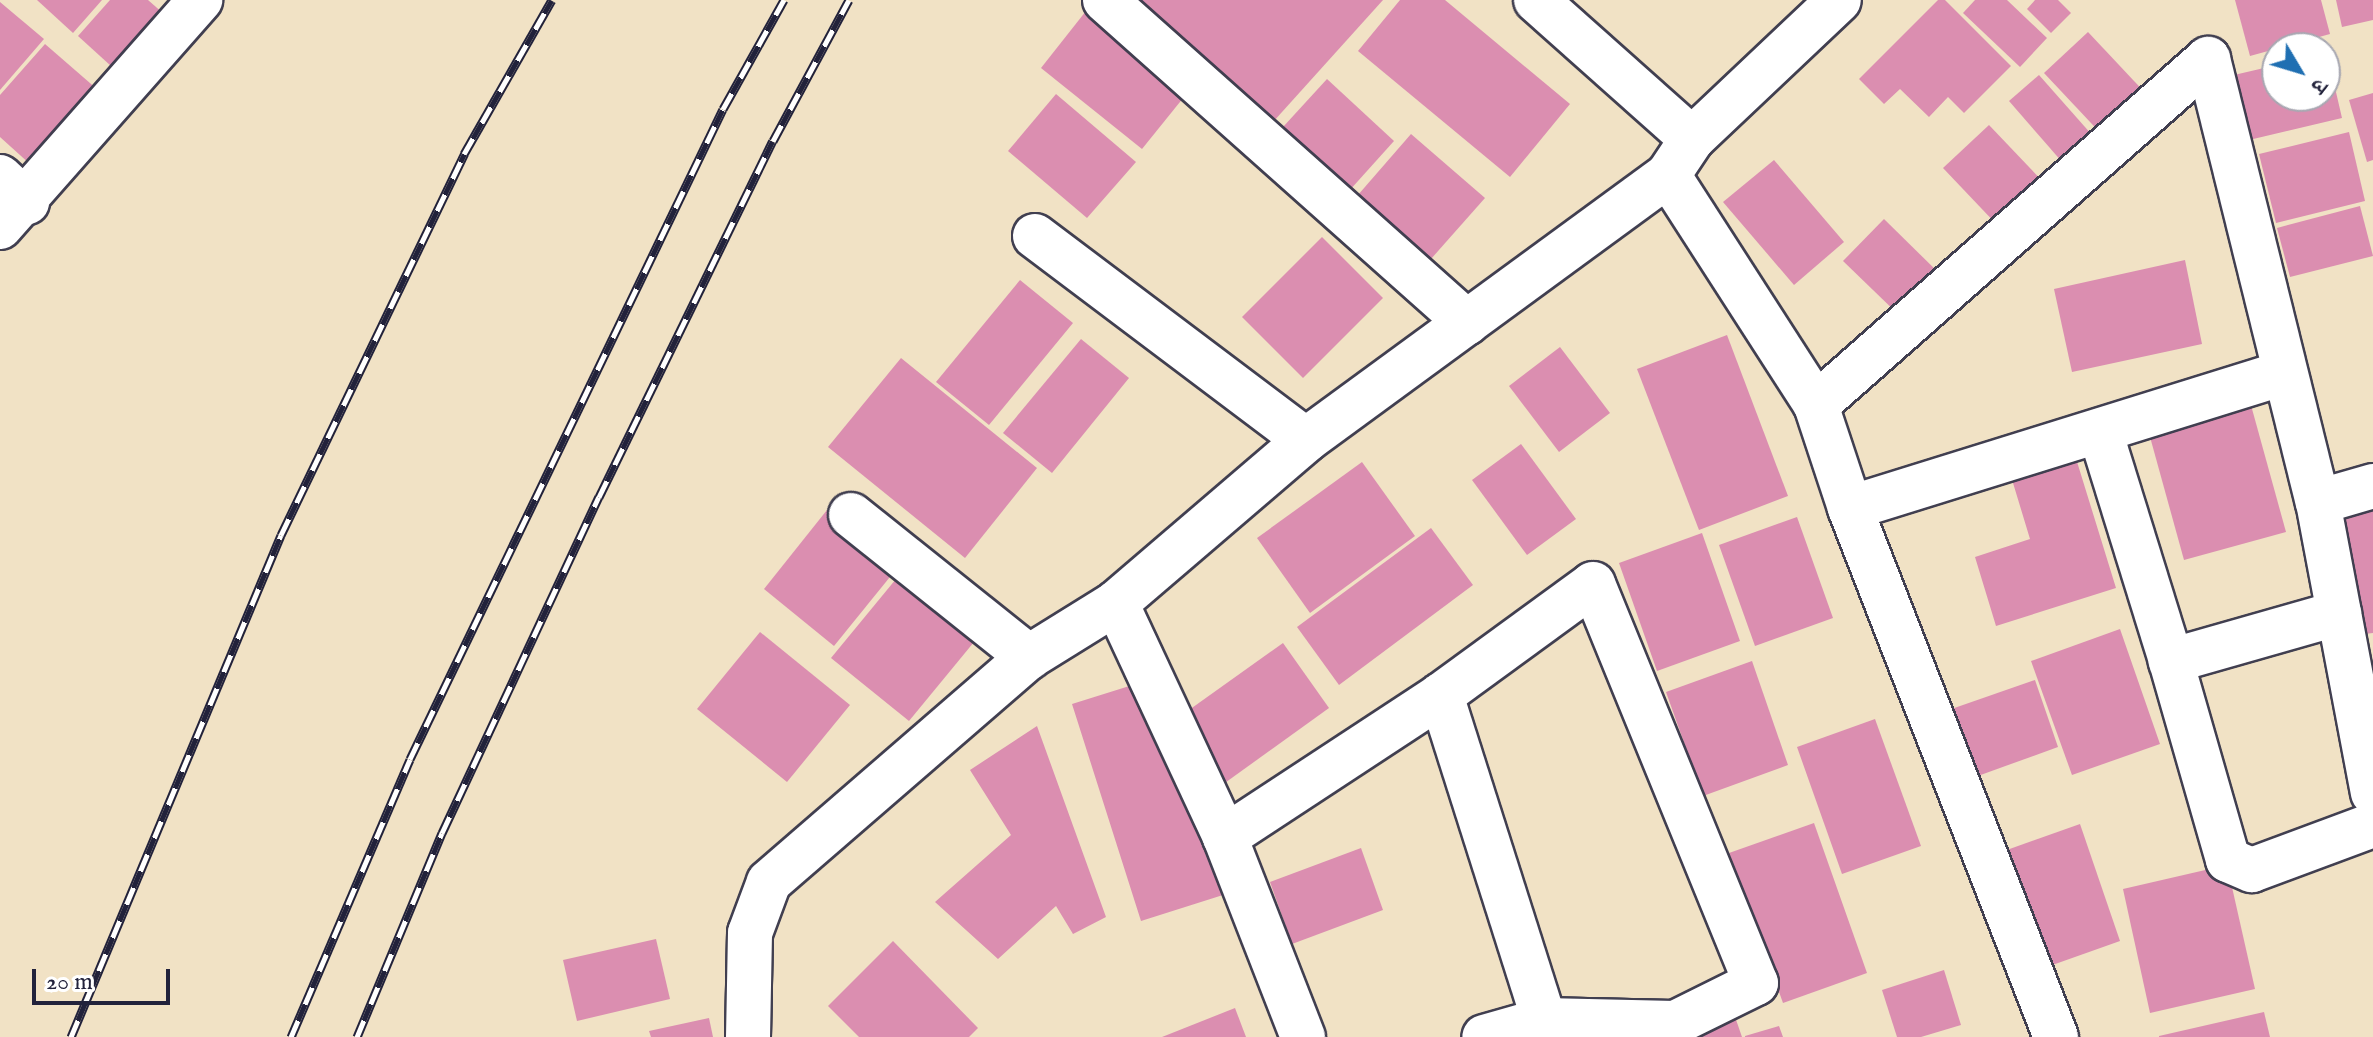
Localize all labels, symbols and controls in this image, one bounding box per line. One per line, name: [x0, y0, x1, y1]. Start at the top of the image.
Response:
north arrow: [2261, 32, 2341, 112]
text: उ: [2304, 73, 2333, 99]
scale bar: [36, 953, 174, 1003]
text: 20 m: [46, 967, 93, 998]

